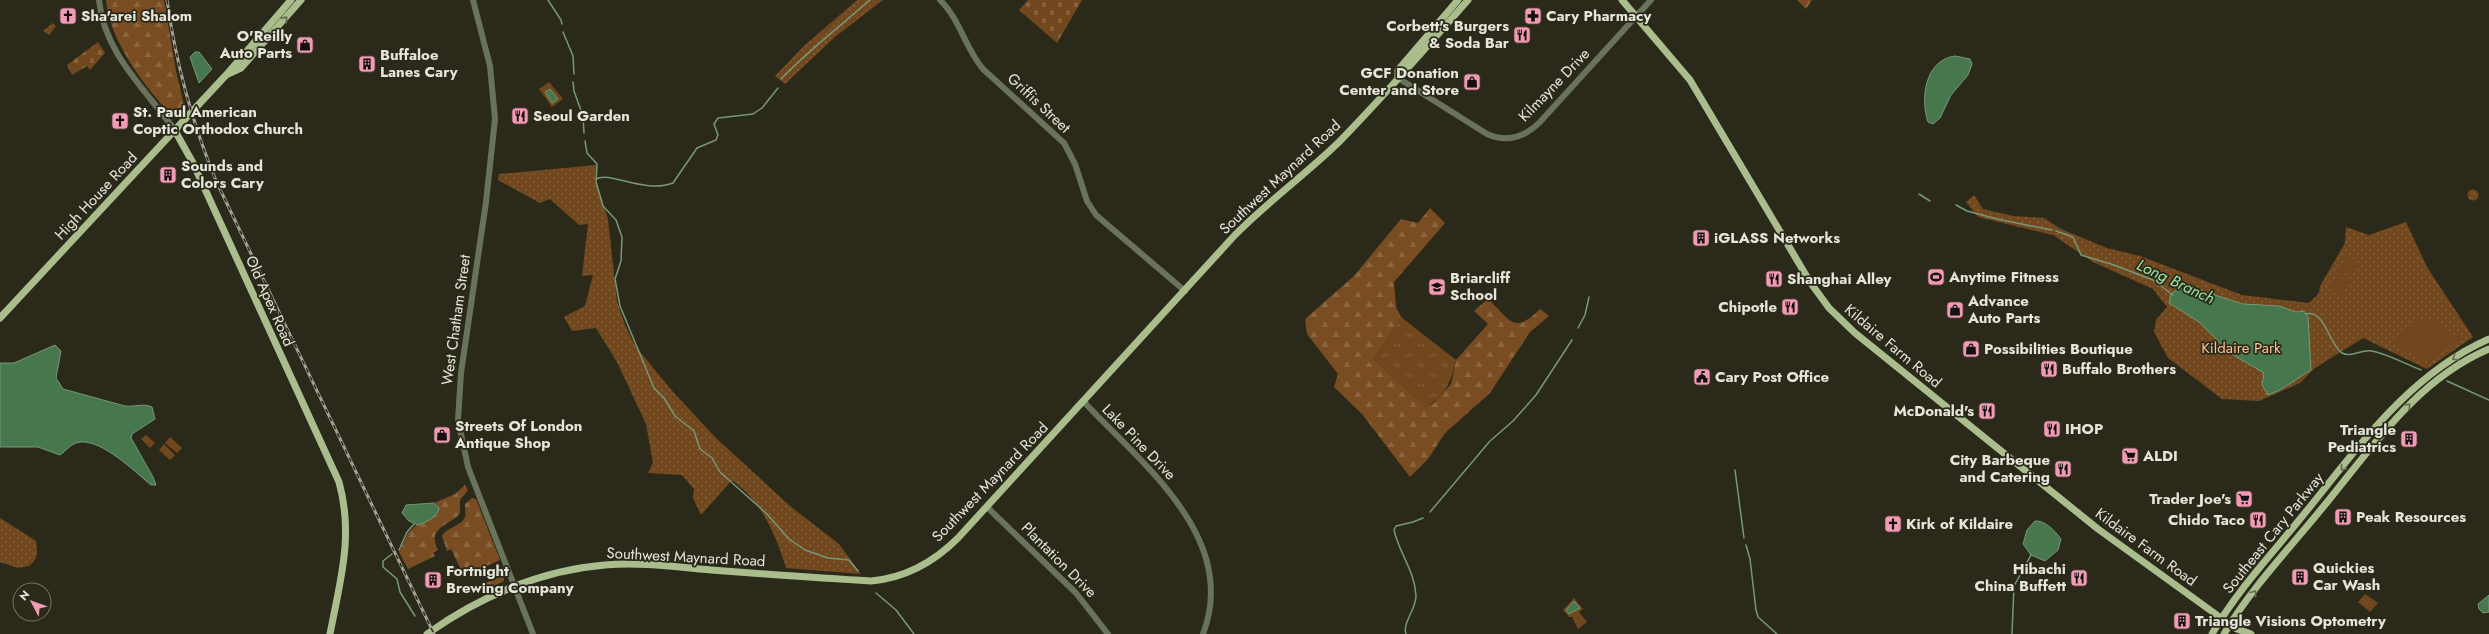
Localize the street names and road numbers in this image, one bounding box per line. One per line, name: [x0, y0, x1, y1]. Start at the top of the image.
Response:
street label: Kilmayne Drive: [1513, 43, 1595, 127]
street label: Griffis Street: [1002, 68, 1076, 138]
street label: Southwest Maynard Road: [1214, 115, 1346, 239]
street label: High House Road: [49, 147, 143, 245]
street label: Old Apex Road: [240, 252, 300, 350]
street label: West Chatham Street: [436, 253, 476, 387]
street label: Kildaire Farm Road: [1840, 299, 1946, 393]
street label: Lake Pine Drive: [1097, 399, 1181, 485]
street label: Southwest Maynard Road: [927, 417, 1053, 547]
street label: Southeast Cary Parkway: [2217, 468, 2329, 598]
street label: Kildaire Farm Road: [2091, 503, 2201, 591]
street label: Plantation Drive: [1016, 517, 1102, 603]
street label: Southwest Maynard Road: [606, 542, 766, 572]

